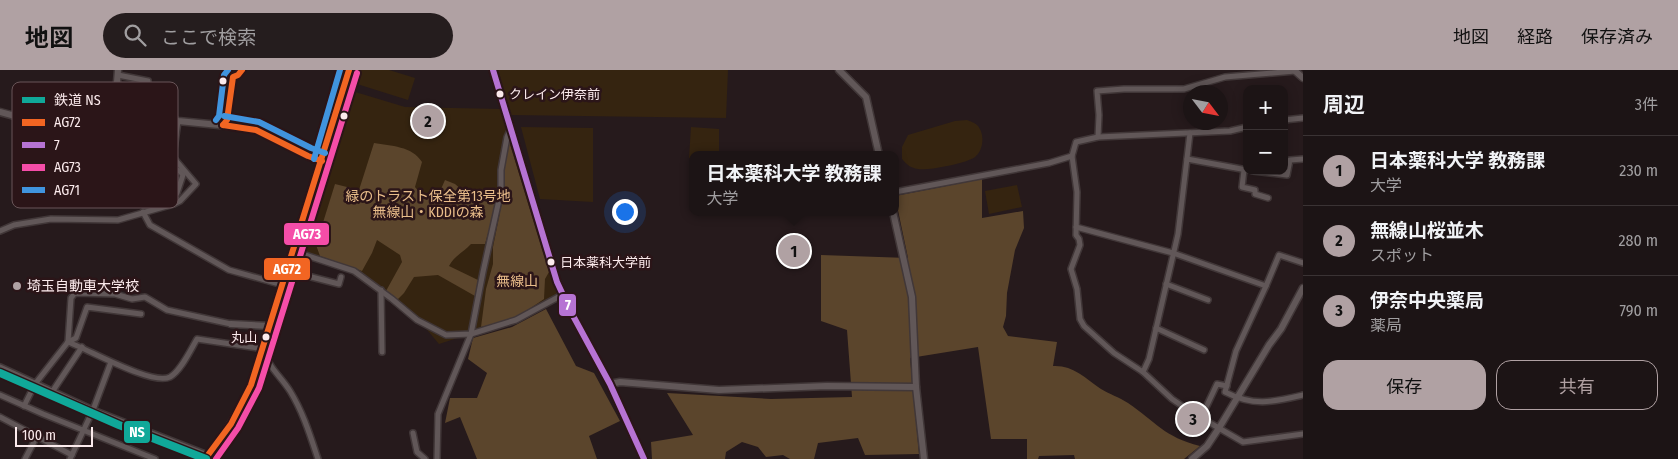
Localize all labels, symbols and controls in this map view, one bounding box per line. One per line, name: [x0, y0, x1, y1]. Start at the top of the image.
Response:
search box: [103, 13, 453, 58]
icon: search: [121, 21, 149, 49]
text: 地図: [25, 24, 73, 52]
text: ここで検索: [161, 26, 256, 49]
text: 地図: [1453, 26, 1489, 48]
text: 経路: [1517, 26, 1553, 48]
text: 保存済み: [1581, 26, 1653, 48]
unlabelled marker: [218, 76, 228, 86]
legend: [12, 82, 178, 208]
north arrow: [1183, 85, 1228, 130]
map controls: [1243, 85, 1288, 175]
button: +: [1243, 85, 1288, 130]
place label: クレイン伊奈前: [509, 87, 600, 102]
marker: クレイン伊奈前: [495, 89, 505, 99]
text: 鉄道 NS: [54, 92, 101, 109]
text: 周辺: [1323, 92, 1365, 118]
text: 3件: [1635, 95, 1658, 114]
pin: 2: [412, 102, 444, 140]
unlabelled marker: [339, 111, 349, 121]
text: AG72: [54, 114, 81, 131]
button: −: [1243, 130, 1288, 175]
text: 7: [54, 137, 60, 154]
text: 日本薬科大学 教務課: [1370, 149, 1545, 172]
popup: [689, 151, 899, 216]
text: AG73: [54, 159, 81, 176]
text: 1: [1336, 161, 1342, 180]
text: 230 m: [1619, 161, 1658, 180]
text: 日本薬科大学 教務課: [707, 162, 881, 185]
text: 大学: [1370, 176, 1402, 195]
text: AG71: [54, 182, 80, 199]
park label: 緑のトラスト保全第13号地 無線山・KDDIの森: [345, 188, 511, 221]
text: 大学: [707, 189, 739, 208]
your location: [612, 199, 638, 225]
text: 無線山桜並木: [1370, 219, 1484, 242]
line badge: AG73: [283, 222, 330, 246]
text: AG73: [292, 226, 321, 243]
text: 2: [1335, 231, 1343, 250]
text: 280 m: [1619, 231, 1658, 250]
pin: 1: [778, 232, 810, 270]
text: スポット: [1370, 246, 1434, 265]
place label: 日本薬科大学前: [560, 255, 651, 270]
line badge: AG72: [263, 257, 311, 281]
marker: 日本薬科大学前: [546, 257, 556, 267]
text: AG72: [272, 261, 301, 278]
park label: 無線山: [496, 273, 538, 290]
place label: 埼玉自動車大学校: [27, 278, 139, 295]
marker: 埼玉自動車大学校: [11, 280, 23, 292]
text: 伊奈中央薬局: [1370, 289, 1484, 312]
line badge: 7: [558, 293, 577, 317]
text: 7: [565, 297, 571, 314]
text: 3: [1335, 301, 1343, 320]
text: 790 m: [1620, 301, 1658, 320]
text: 薬局: [1370, 316, 1402, 335]
place label: 丸山: [231, 330, 257, 345]
marker: 丸山: [261, 332, 271, 342]
button: 保存: [1323, 360, 1486, 410]
button: 共有: [1496, 360, 1658, 410]
pin: 3: [1177, 400, 1209, 438]
line badge: NS: [123, 420, 151, 444]
scale bar: [15, 424, 92, 447]
text: NS: [129, 424, 145, 441]
text: 100 m: [22, 427, 56, 444]

